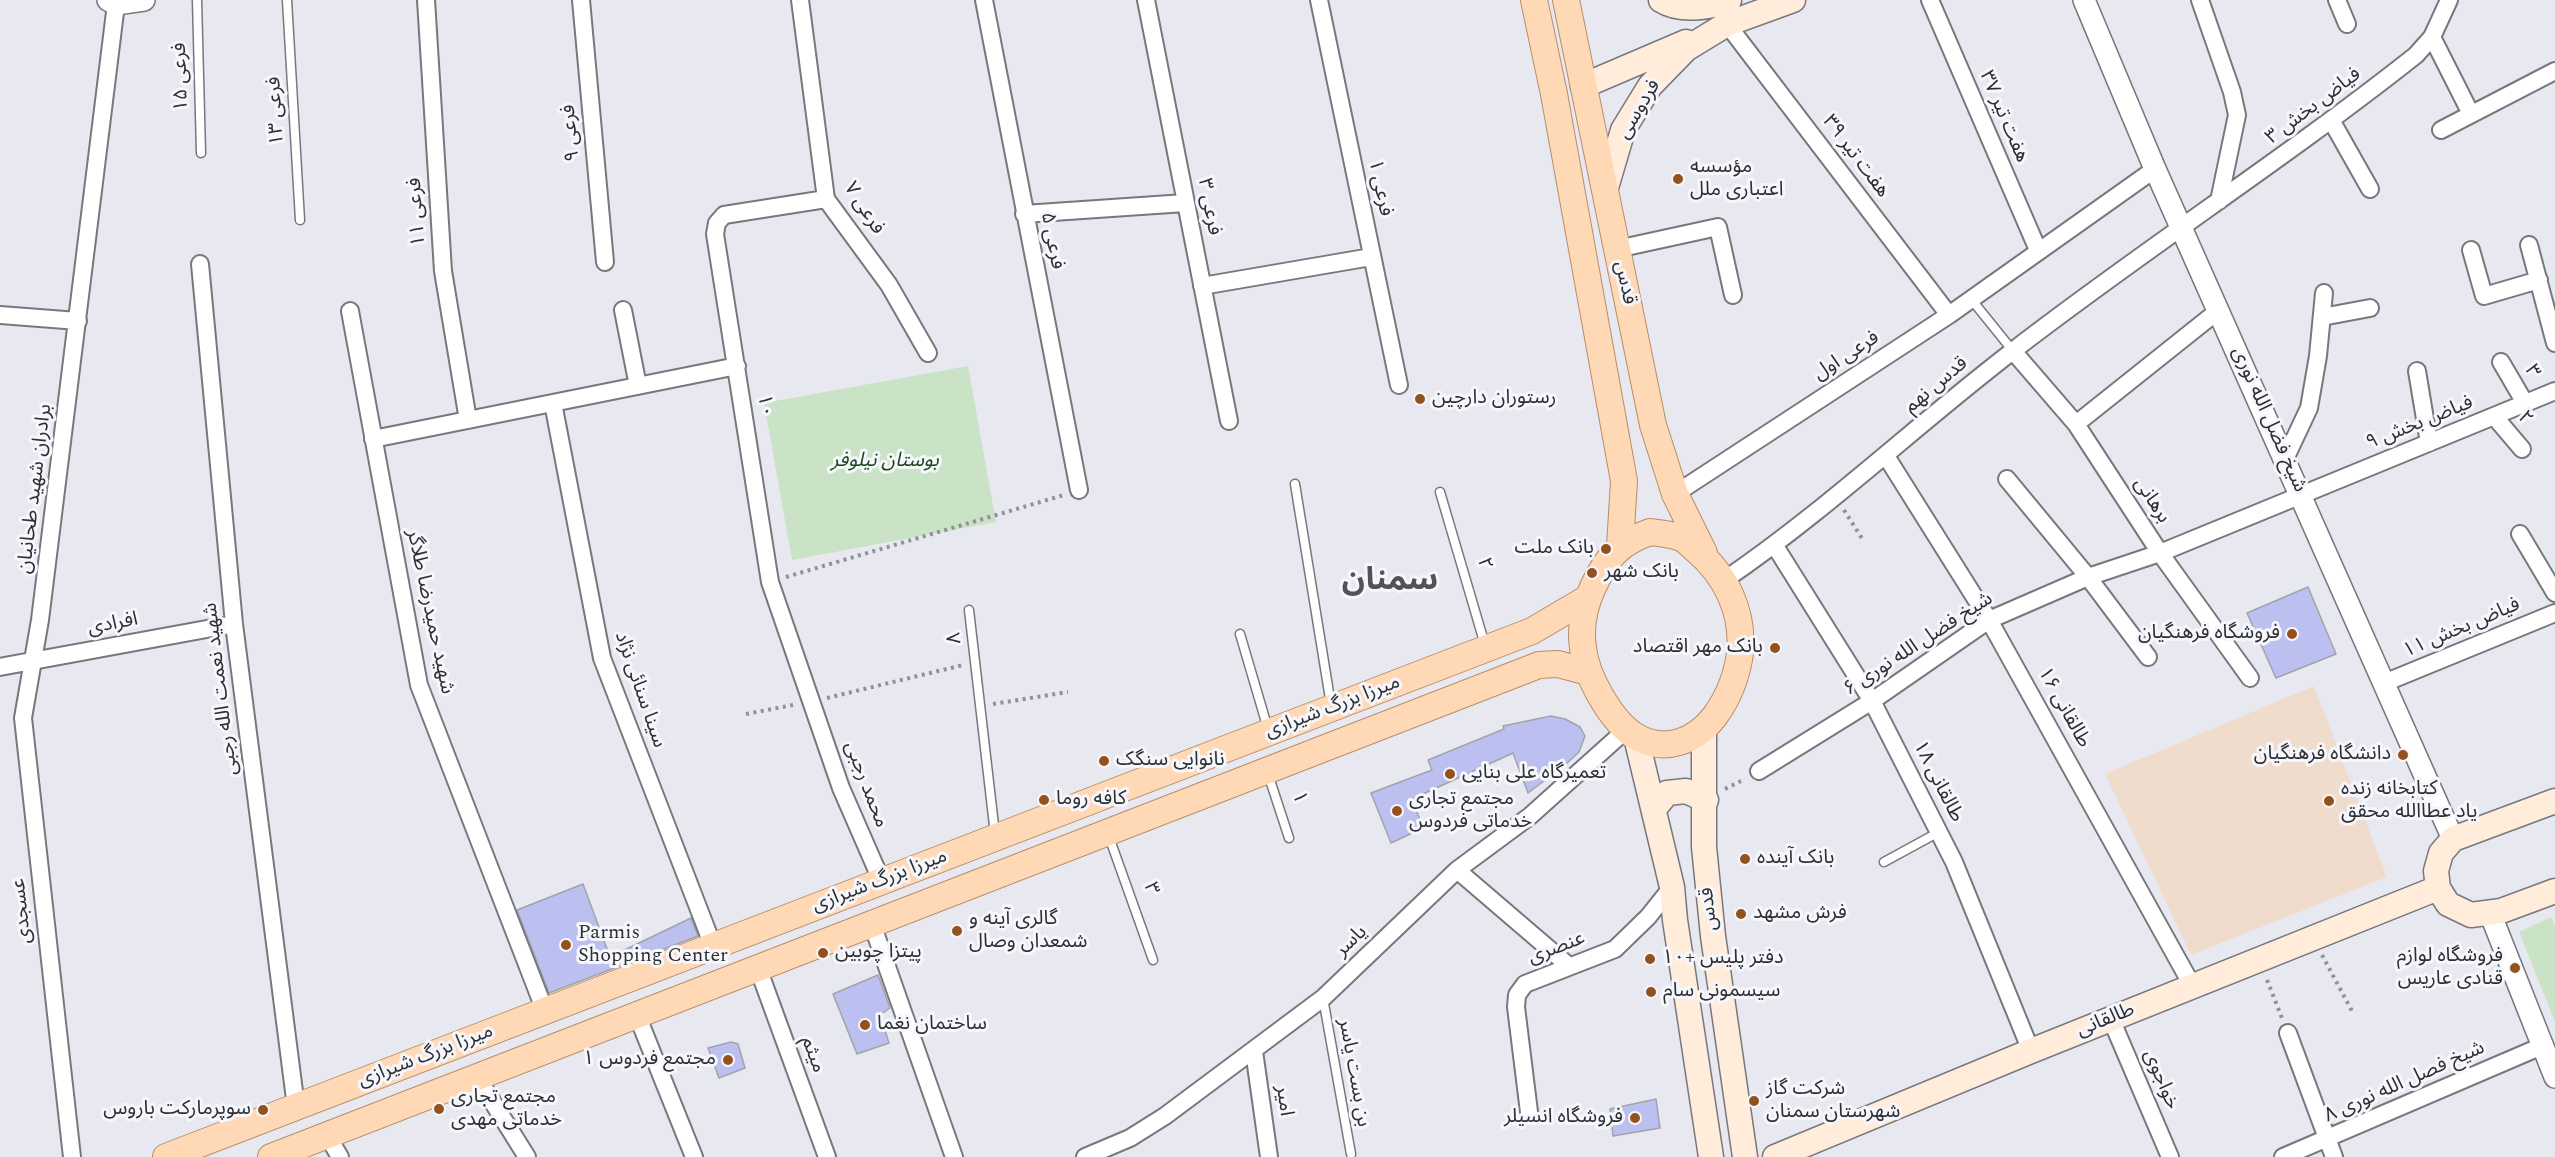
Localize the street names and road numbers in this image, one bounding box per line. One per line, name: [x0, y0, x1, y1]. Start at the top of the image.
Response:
street label: فرعی ۱۵: [169, 42, 195, 112]
street label: فیاض بخش ۳: [2262, 63, 2366, 151]
street label: هفت تیر ۳۷: [1973, 67, 2033, 167]
street label: فرعی ۱۳: [263, 76, 291, 146]
street label: فردوسی: [1613, 76, 1667, 144]
street label: فرعی ۹: [558, 103, 586, 163]
street label: هفت تیر ۳۹: [1816, 111, 1894, 203]
street label: فرعی ۱: [1361, 157, 1397, 219]
street label: فرعی ۳: [1191, 176, 1225, 238]
street label: فرعی ۱۱: [404, 177, 432, 247]
street label: فرعی ۷: [837, 178, 889, 240]
street label: فرعی ۵: [1034, 210, 1068, 272]
street label: قدس: [1608, 259, 1640, 307]
street label: فرعی اول: [1810, 327, 1884, 387]
street label: شیخ فضل الله نوری: [2225, 344, 2311, 496]
street label: قدس نهم: [1900, 353, 1974, 419]
street label: ۳: [2518, 361, 2544, 383]
street label: فیاض بخش ۹: [2363, 392, 2477, 456]
street label: ۱۰: [750, 393, 778, 419]
street label: برادران شهید طحانیان: [14, 403, 58, 575]
street label: ۲: [2511, 407, 2537, 431]
street label: برهانی: [2127, 474, 2175, 528]
street label: شهید حمیدرضا طلاگر: [400, 528, 458, 696]
street label: ۲: [1470, 555, 1496, 573]
street label: شیخ فضل الله نوری ۶: [1840, 588, 1998, 702]
street label: فیاض بخش ۱۱: [2400, 594, 2524, 664]
street label: شهید نعمت الله رجبی: [200, 601, 244, 777]
street label: افرادی: [86, 608, 140, 642]
street label: سینا سنائی نژاد: [608, 629, 670, 751]
street label: ۸: [943, 631, 969, 645]
street label: طالقانی ۱۶: [2031, 664, 2095, 752]
street label: میرزا بزرگ شیرازی: [1262, 671, 1404, 745]
street label: طالقانی ۱۸: [1906, 737, 1968, 827]
street label: محمد رجبی: [838, 739, 892, 831]
street label: ۱: [1285, 789, 1311, 807]
street label: میرزا بزرگ شیرازی: [809, 845, 951, 919]
street label: عسجدی: [8, 877, 38, 945]
street label: ۳: [1137, 880, 1163, 898]
street label: قدس: [1696, 886, 1724, 932]
street label: یاسر: [1331, 921, 1373, 963]
street label: عنصری: [1525, 927, 1589, 971]
street label: طالقانی: [2074, 999, 2138, 1043]
street label: بن بست یاسر: [1332, 1017, 1374, 1129]
street label: میرزا بزرگ شیرازی: [355, 1020, 497, 1094]
street label: میثم: [794, 1034, 830, 1076]
street label: شیخ فصل الله نوری ۸: [2321, 1037, 2489, 1129]
street label: خواجوی: [2137, 1047, 2183, 1113]
street label: امیر: [1269, 1084, 1297, 1118]

